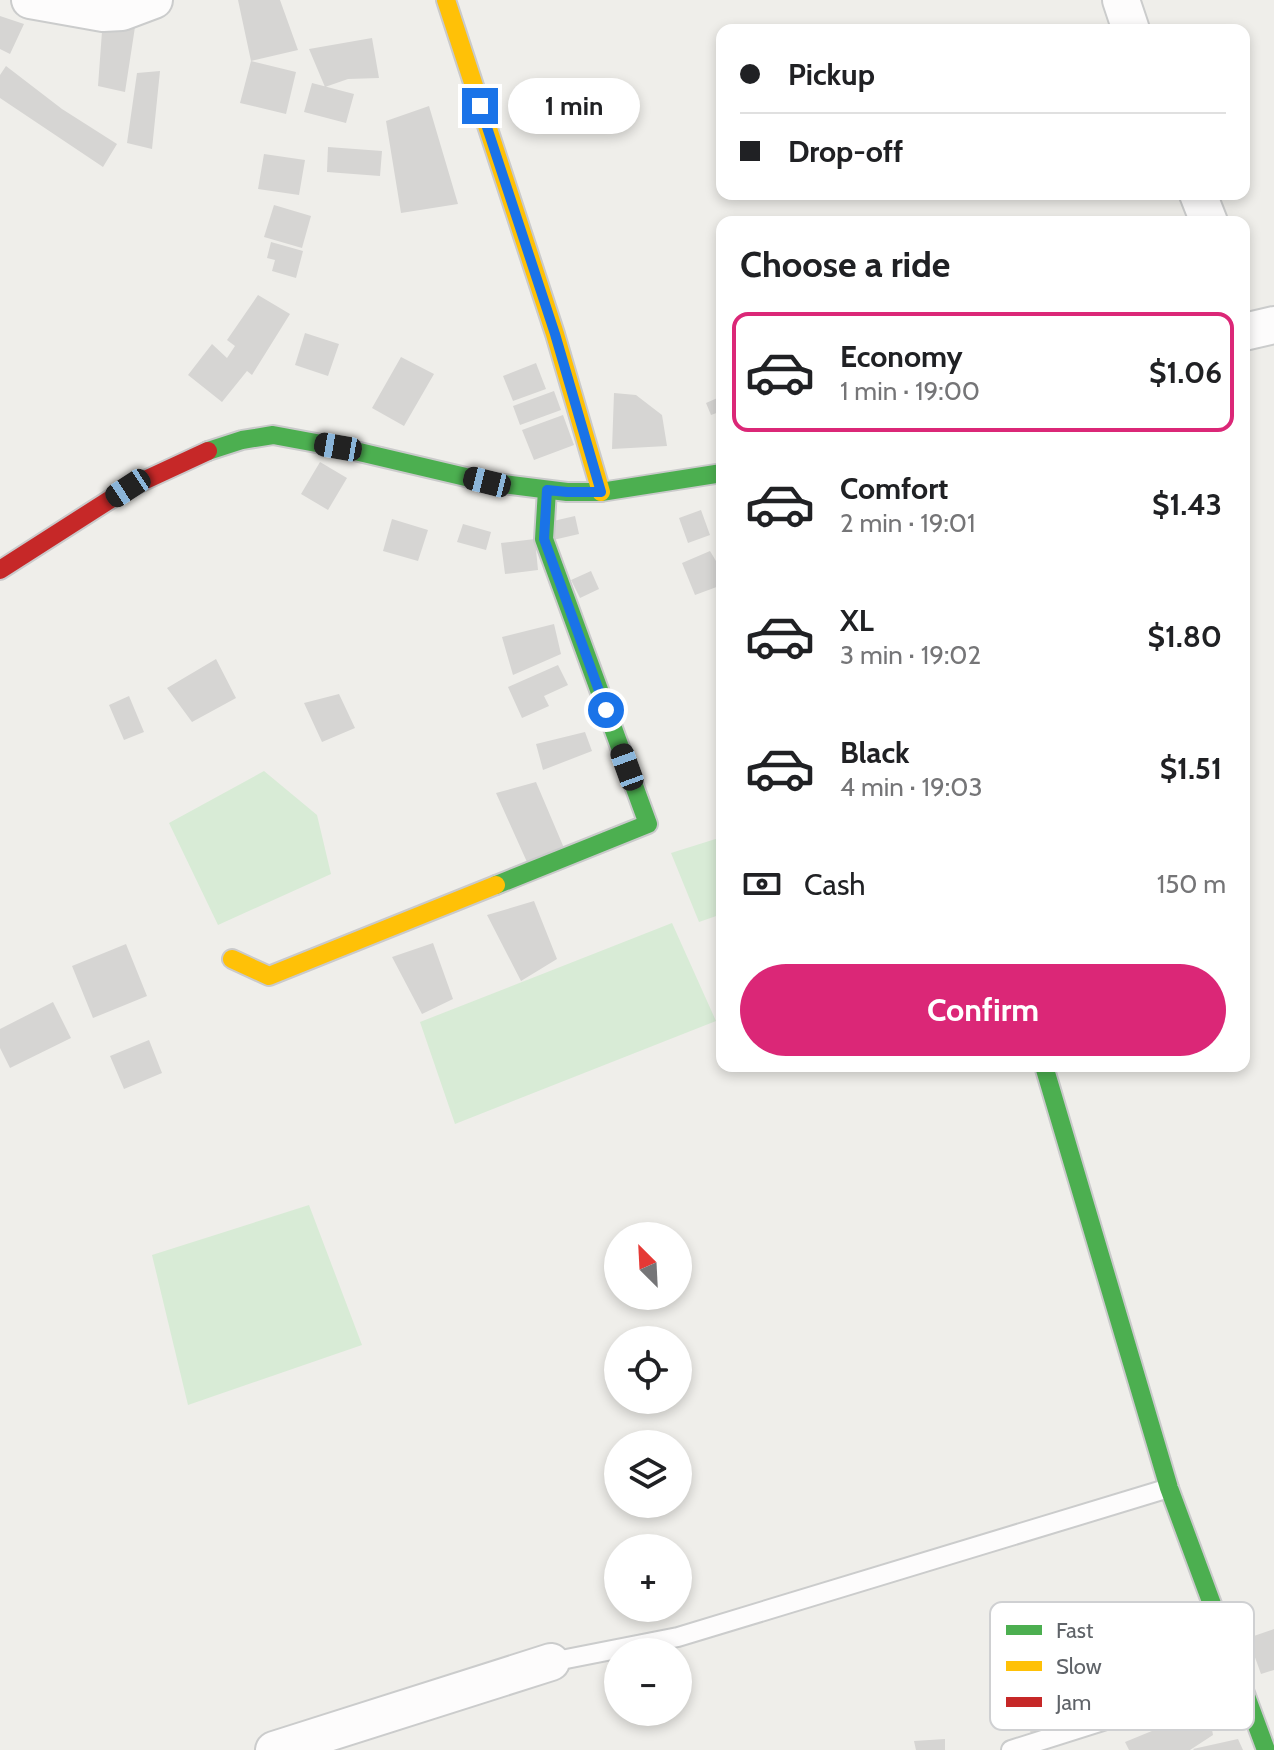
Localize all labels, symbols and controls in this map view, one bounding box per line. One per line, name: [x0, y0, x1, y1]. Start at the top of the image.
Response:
text: Pickup: [788, 56, 875, 93]
callout: 1 min: [508, 78, 640, 134]
route end: [462, 88, 498, 124]
text: 1 min: [545, 90, 603, 122]
text: Drop-off: [788, 133, 903, 170]
text: Choose a ride: [740, 242, 950, 286]
icon: car: [744, 336, 816, 408]
text: Economy: [840, 338, 963, 375]
text: $1.06: [1149, 354, 1222, 391]
text: 1 min · 19:00: [840, 375, 980, 407]
car: [312, 431, 364, 463]
car: [101, 465, 155, 511]
car: [461, 465, 513, 499]
icon: car: [744, 468, 816, 540]
text: Comfort: [840, 470, 948, 507]
text: $1.43: [1152, 486, 1222, 523]
text: 2 min · 19:01: [840, 507, 976, 539]
icon: car: [744, 600, 816, 672]
text: XL: [840, 602, 874, 639]
text: $1.80: [1148, 618, 1222, 655]
text: 3 min · 19:02: [840, 639, 981, 671]
route start: [588, 692, 624, 728]
icon: car: [744, 732, 816, 804]
text: Black: [840, 734, 910, 771]
car: [608, 740, 646, 794]
text: $1.51: [1160, 750, 1222, 787]
text: 4 min · 19:03: [840, 771, 982, 803]
icon: cash: [740, 862, 784, 906]
text: Cash: [804, 866, 866, 903]
text: 150 m: [1157, 868, 1226, 900]
button: Confirm: [740, 964, 1226, 1056]
north arrow: [604, 1222, 692, 1310]
map controls: [604, 1222, 692, 1726]
button: locate: [604, 1326, 692, 1414]
button: layers: [604, 1430, 692, 1518]
button: +: [604, 1534, 692, 1622]
legend: [990, 1602, 1254, 1730]
text: Fast: [1056, 1617, 1094, 1644]
button: −: [604, 1638, 692, 1726]
text: Slow: [1056, 1653, 1102, 1680]
text: Jam: [1055, 1689, 1091, 1716]

